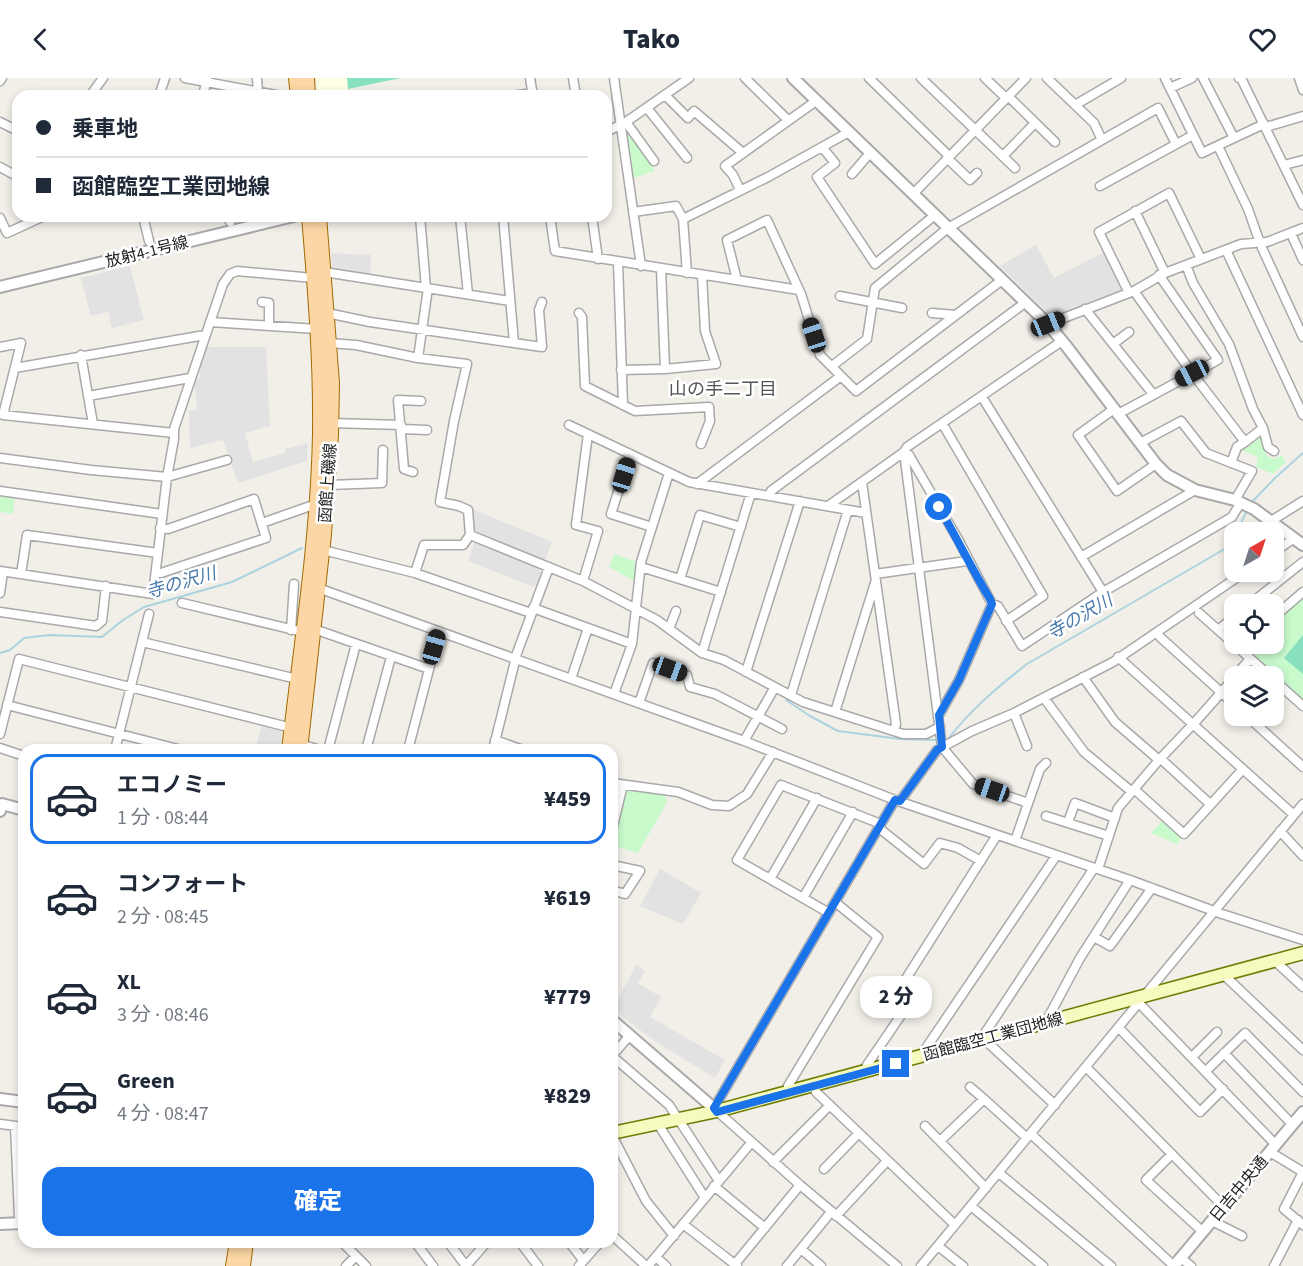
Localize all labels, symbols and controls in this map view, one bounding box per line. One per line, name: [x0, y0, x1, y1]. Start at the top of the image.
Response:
text: Tako: [623, 20, 680, 59]
icon: back: [24, 23, 57, 56]
icon: heart: [1246, 23, 1279, 56]
text: 乗車地: [72, 113, 138, 145]
text: 函館臨空工業団地線: [72, 171, 270, 203]
street label: 放射4-1号線: [103, 231, 191, 273]
car: [1028, 309, 1068, 339]
car: [800, 315, 828, 355]
car: [1172, 357, 1212, 389]
district label: 山の手二丁目: [669, 377, 777, 402]
street label: 函館上磯線: [314, 442, 342, 524]
car: [610, 455, 638, 495]
route start: [925, 493, 952, 520]
north arrow: [1224, 522, 1284, 582]
map controls: [1224, 522, 1284, 726]
water label: 寺の沢川: [143, 561, 221, 605]
water label: 寺の沢川: [1043, 587, 1119, 646]
button: locate: [1224, 594, 1284, 654]
car: [420, 627, 448, 667]
car: [650, 654, 690, 684]
button: layers: [1224, 666, 1284, 726]
text: エコノミー: [117, 769, 227, 801]
icon: car: [45, 772, 99, 826]
car: [972, 776, 1012, 804]
text: ¥459: [544, 783, 591, 815]
text: 1 分 · 08:44: [117, 804, 209, 832]
text: コンフォート: [117, 868, 248, 900]
icon: car: [45, 871, 99, 925]
text: ¥619: [544, 882, 591, 914]
text: 2 分 · 08:45: [117, 903, 209, 931]
text: XL: [117, 966, 141, 998]
icon: car: [45, 970, 99, 1024]
callout: 2 分: [860, 977, 932, 1019]
text: ¥779: [544, 981, 591, 1013]
text: 2 分: [879, 983, 913, 1011]
text: 3 分 · 08:46: [117, 1001, 209, 1029]
street label: 函館臨空工業団地線: [921, 1008, 1065, 1066]
route end: [882, 1050, 909, 1077]
text: Green: [117, 1065, 175, 1097]
icon: car: [45, 1069, 99, 1123]
text: ¥829: [544, 1080, 591, 1112]
text: 4 分 · 08:47: [117, 1100, 209, 1128]
street label: 日吉中央通: [1205, 1151, 1273, 1227]
button: 確定: [42, 1167, 594, 1236]

